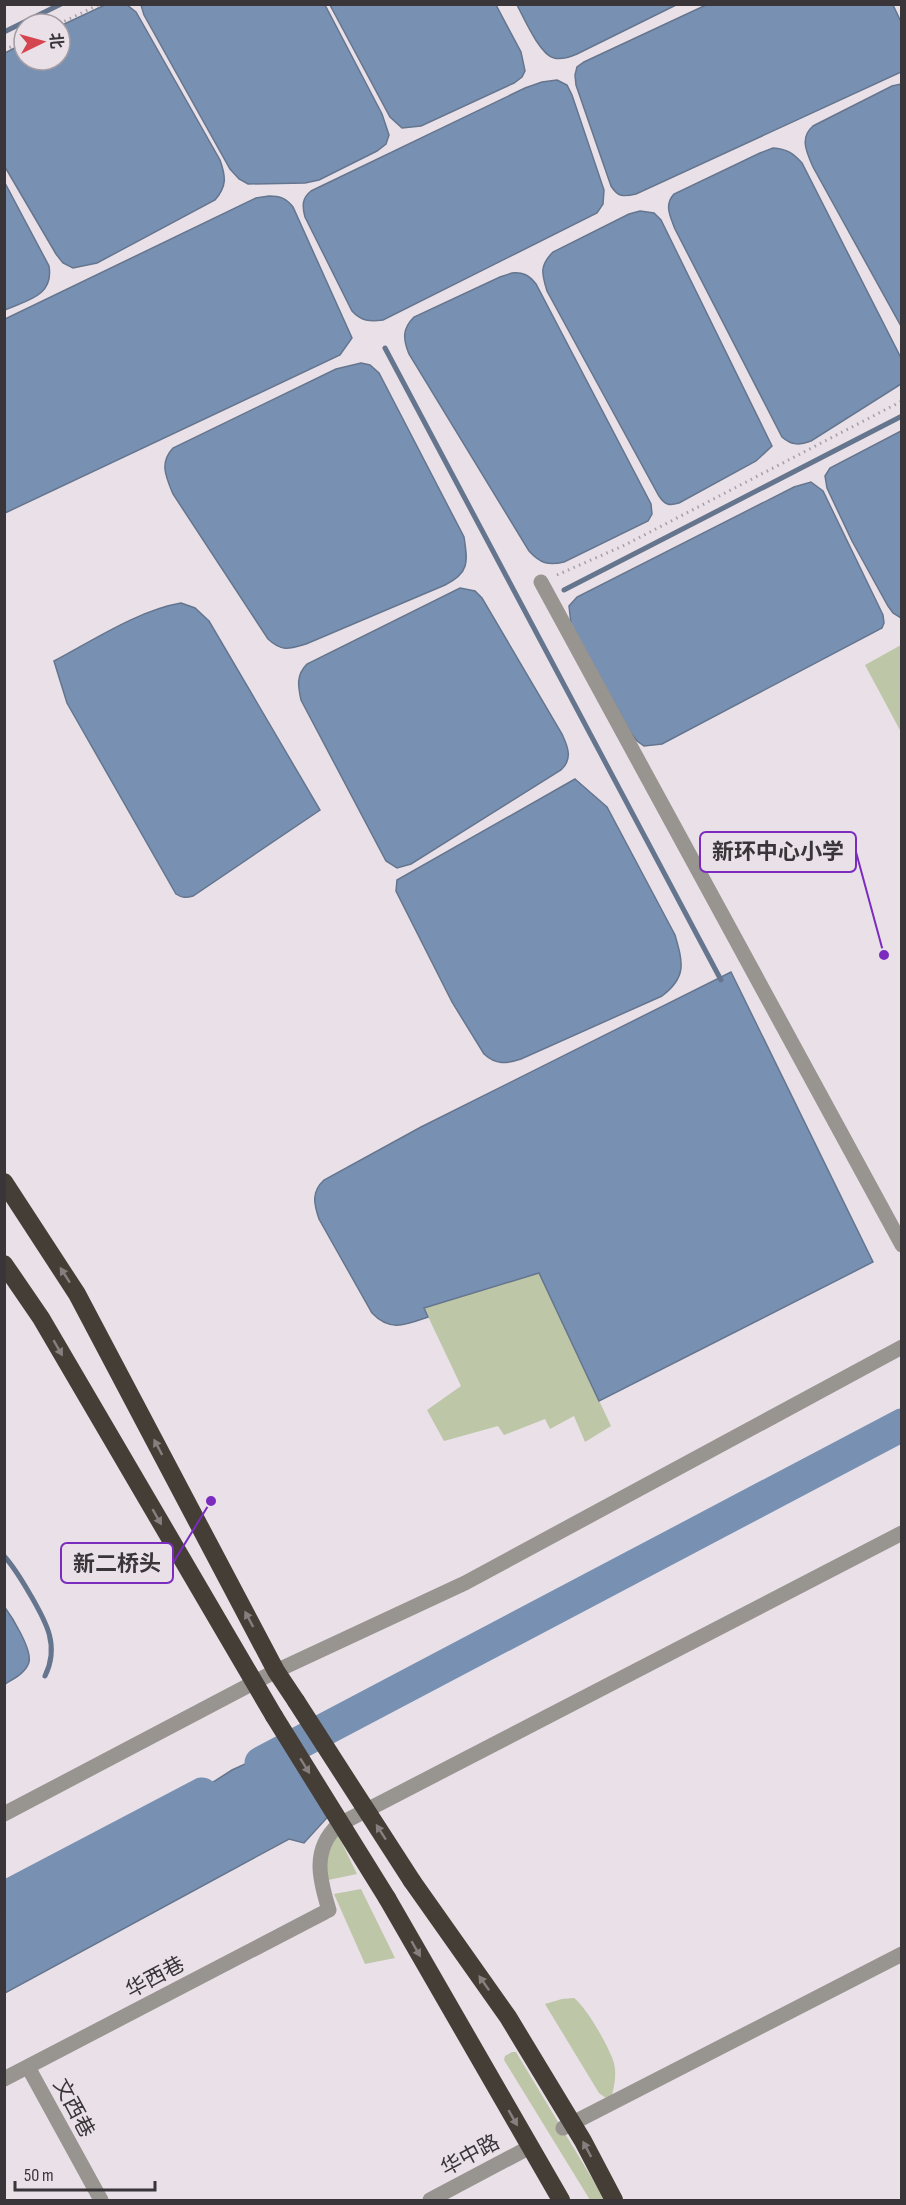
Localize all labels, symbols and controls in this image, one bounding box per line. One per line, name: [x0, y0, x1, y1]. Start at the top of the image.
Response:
north arrow: [12, 12, 72, 72]
text: 北: [45, 32, 66, 50]
callout: 新环中心小学: [700, 832, 856, 872]
text: 新环中心小学: [712, 839, 844, 866]
one-way arrow: [59, 1267, 70, 1283]
one-way arrow: [53, 1340, 64, 1356]
one-way arrow: [153, 1438, 163, 1455]
one-way arrow: [151, 1509, 162, 1525]
callout: 新二桥头: [61, 1543, 173, 1583]
text: 新二桥头: [73, 1551, 161, 1578]
one-way arrow: [244, 1610, 254, 1627]
one-way arrow: [300, 1758, 311, 1774]
one-way arrow: [375, 1824, 386, 1840]
one-way arrow: [411, 1941, 421, 1958]
street label: 华西巷: [122, 1952, 189, 2003]
one-way arrow: [478, 1976, 490, 1992]
street label: 文西巷: [48, 2075, 99, 2142]
one-way arrow: [508, 2110, 518, 2127]
street label: 华中路: [437, 2130, 504, 2181]
one-way arrow: [582, 2140, 592, 2157]
scale bar: [15, 2154, 154, 2192]
text: 50 m: [24, 2165, 54, 2186]

